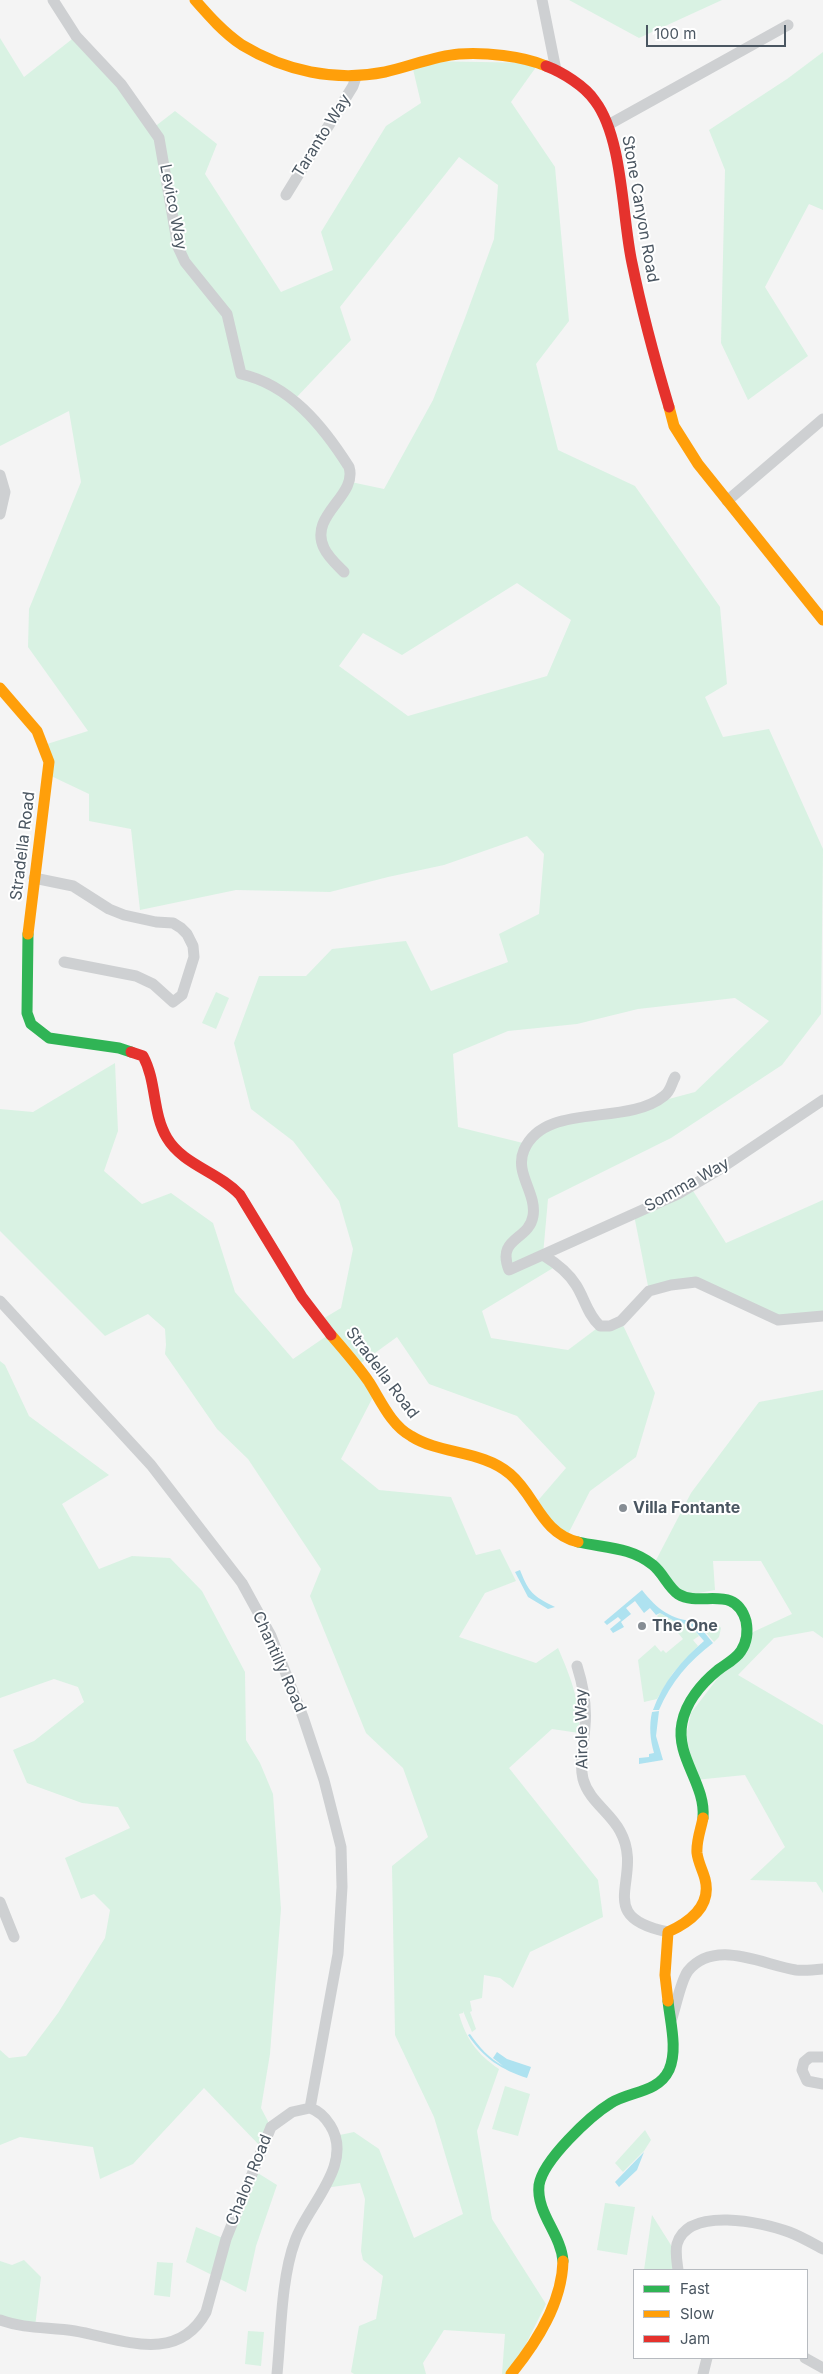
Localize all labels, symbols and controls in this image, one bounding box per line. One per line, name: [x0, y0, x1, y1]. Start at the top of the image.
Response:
scale bar: [648, 15, 788, 47]
text: 100 m: [654, 24, 696, 43]
street label: Taranto Way: [289, 91, 355, 181]
street label: Stone Canyon Road: [618, 134, 662, 284]
street label: Levico Way: [155, 163, 191, 251]
street label: Stradella Road: [7, 791, 39, 901]
street label: Somma Way: [641, 1154, 733, 1216]
street label: Stradella Road: [341, 1324, 423, 1422]
place label: Villa Fontante: [633, 1498, 740, 1518]
marker: Villa Fontante: [617, 1502, 629, 1514]
street label: Chantilly Road: [248, 1608, 310, 1716]
place label: The One: [652, 1616, 718, 1636]
marker: The One: [636, 1620, 648, 1632]
street label: Airole Way: [572, 1688, 592, 1770]
street label: Chalon Road: [222, 2132, 276, 2228]
legend: [633, 2269, 808, 2359]
text: Fast: [680, 2279, 710, 2298]
text: Slow: [680, 2304, 714, 2323]
text: Jam: [680, 2329, 710, 2348]

